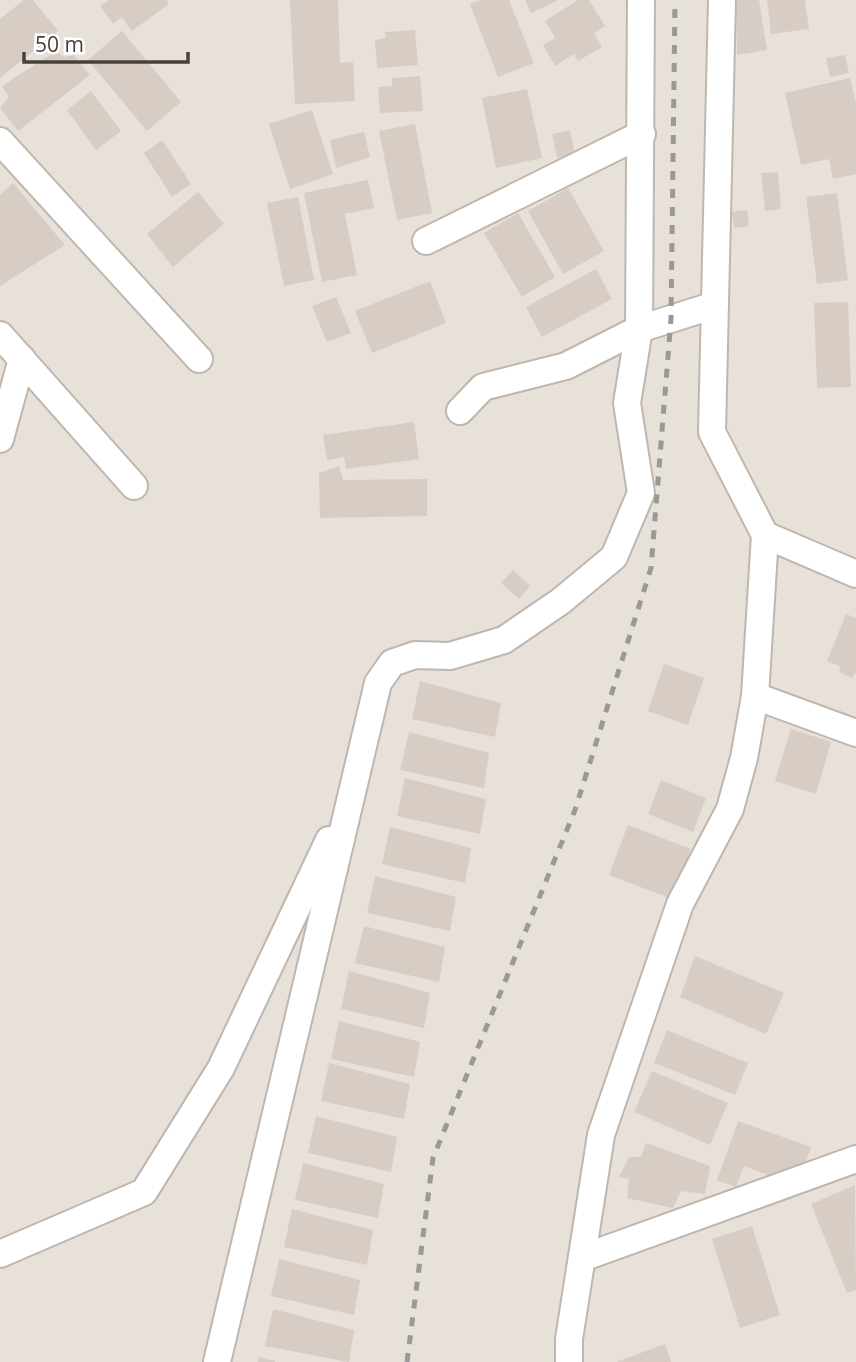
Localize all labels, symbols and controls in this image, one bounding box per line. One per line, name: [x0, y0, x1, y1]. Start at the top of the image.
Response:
scale bar: [24, 21, 189, 65]
text: 50 m: [35, 30, 84, 58]

